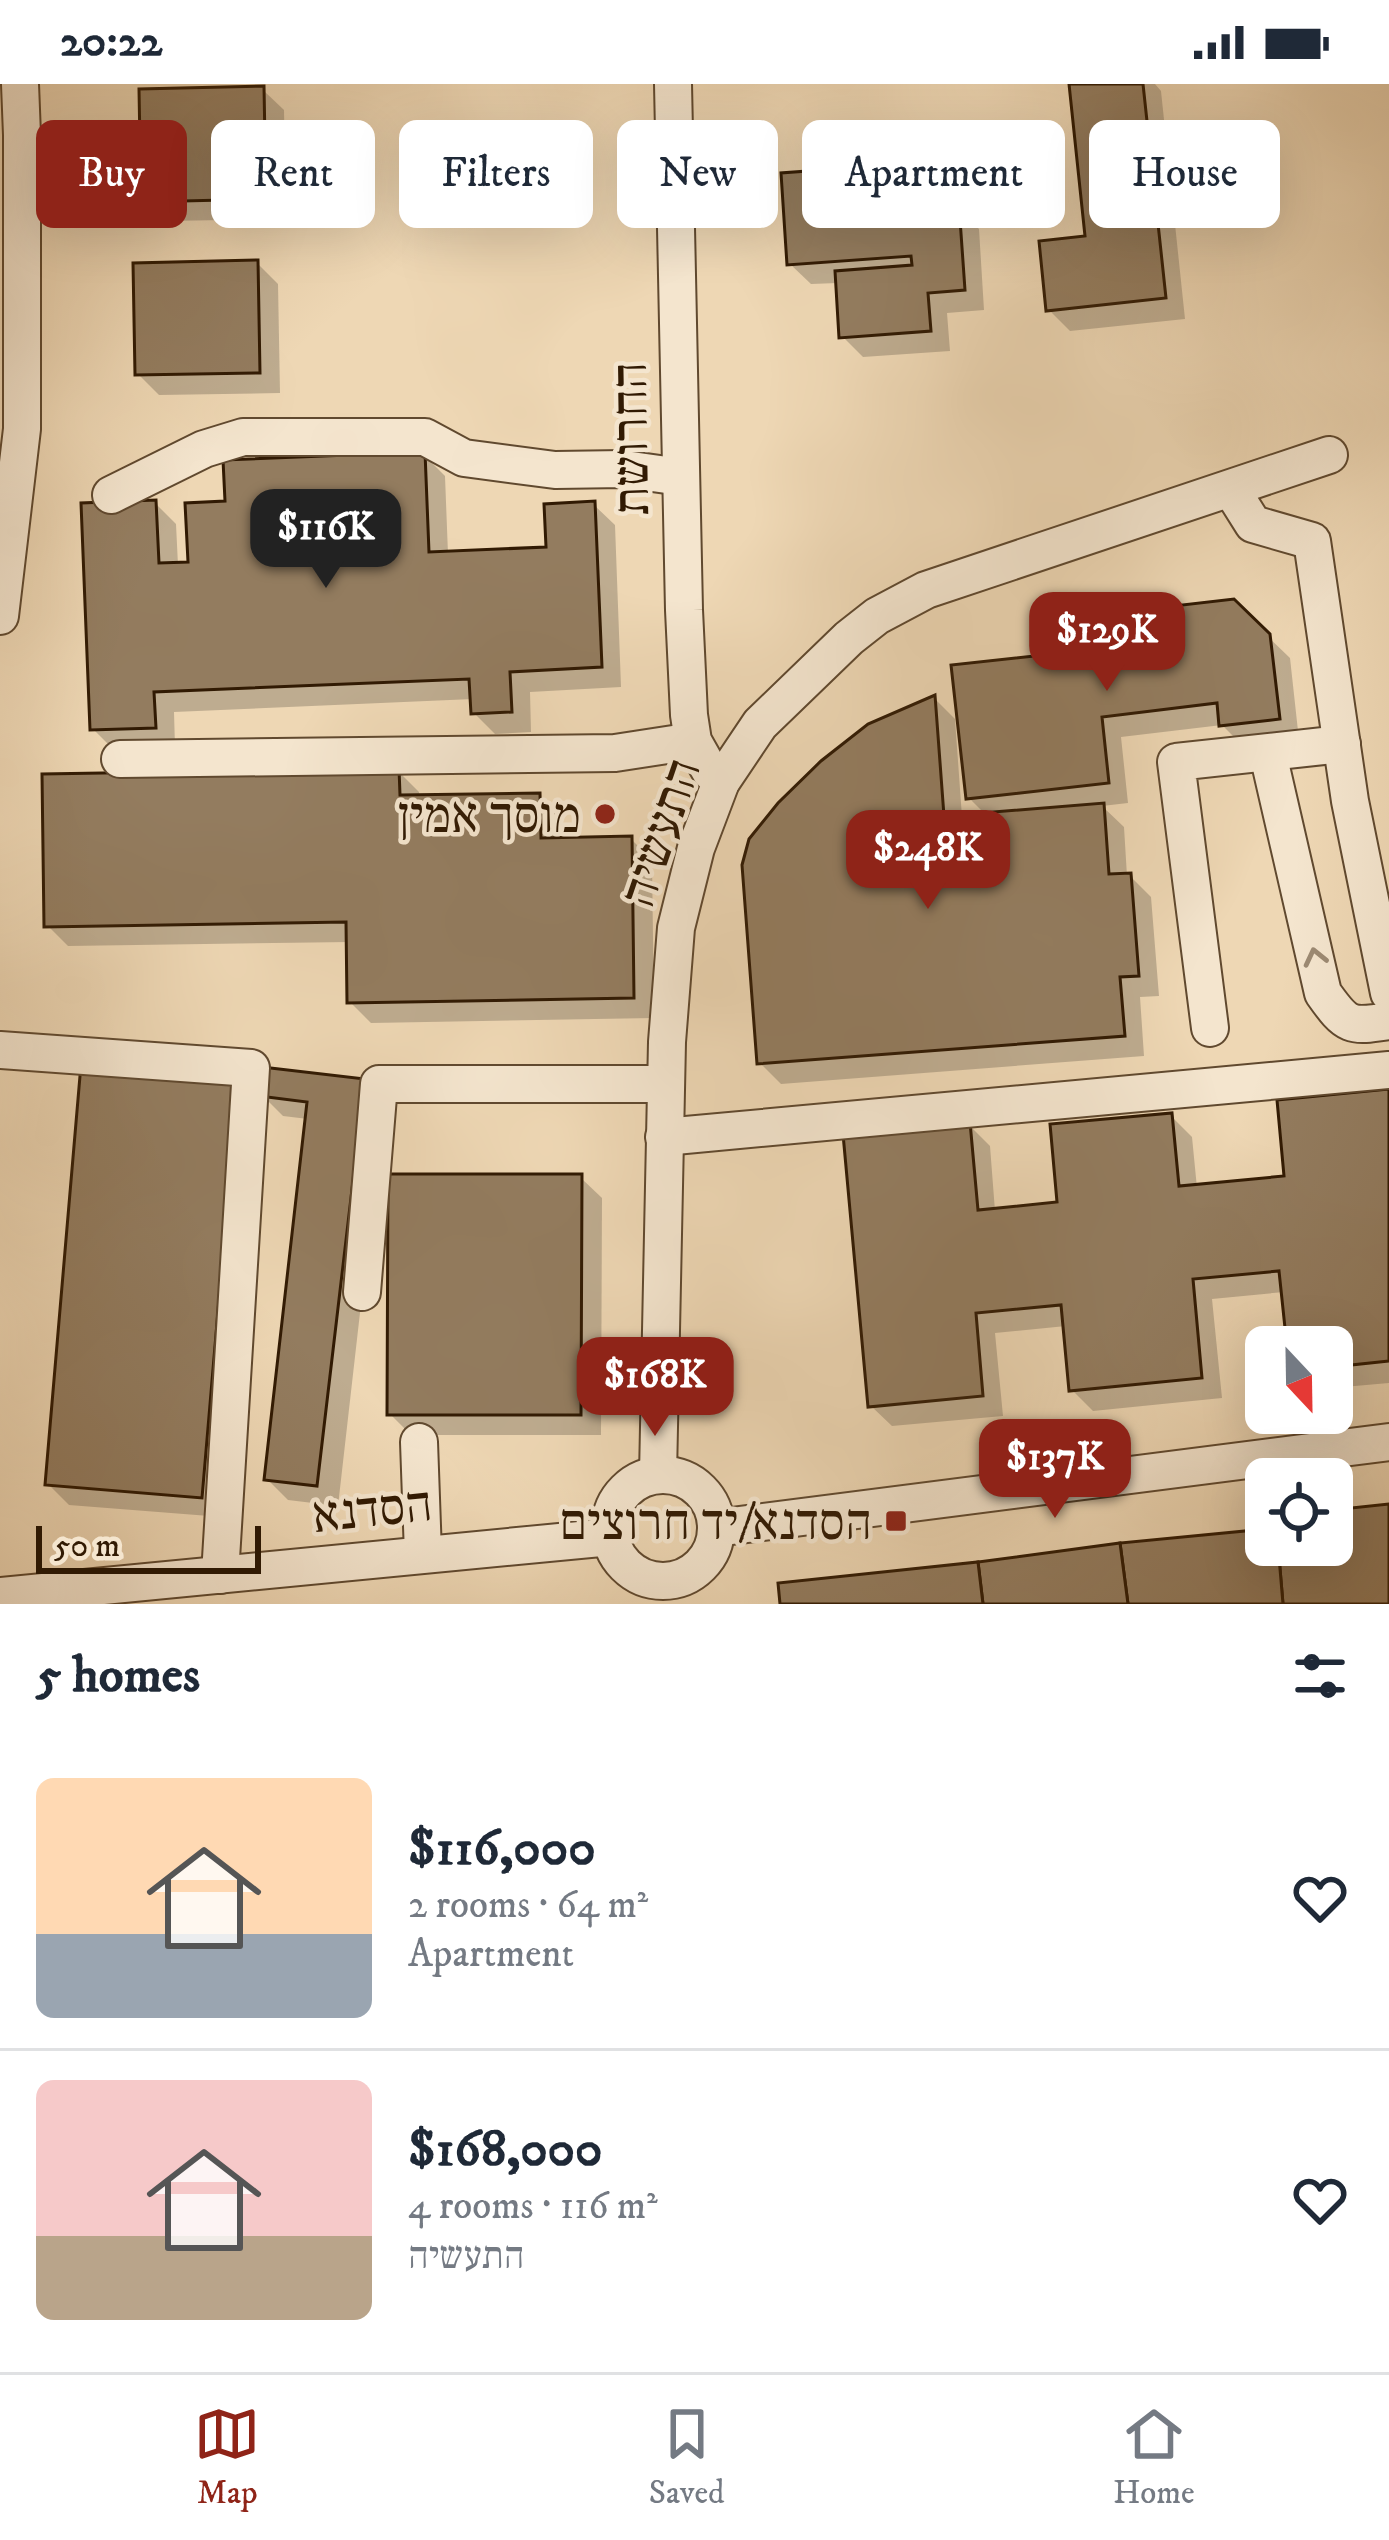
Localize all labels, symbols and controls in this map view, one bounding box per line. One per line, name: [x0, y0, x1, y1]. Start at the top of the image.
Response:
text: 20:22: [60, 14, 162, 70]
chip: Buy: [36, 120, 187, 228]
chip: Rent: [211, 120, 375, 228]
chip: Filters: [399, 120, 593, 228]
chip: New: [617, 120, 778, 228]
chip: Apartment: [802, 120, 1065, 228]
chip: House: [1089, 120, 1280, 228]
street label: החרושת: [599, 362, 665, 516]
pin: $116K: [242, 489, 410, 591]
text: $116K: [277, 503, 375, 552]
pin: $129K: [1023, 592, 1191, 694]
text: $129K: [1056, 606, 1158, 655]
street label: התעשיה: [607, 751, 717, 915]
place label: מוסך אמין: [398, 785, 581, 849]
marker: מוסך אמין: [592, 801, 618, 827]
pin: $248K: [844, 810, 1012, 912]
text: $248K: [873, 824, 983, 873]
one-way arrow: [1304, 948, 1329, 968]
north arrow: [1245, 1326, 1353, 1434]
map controls: [1245, 1326, 1353, 1566]
pin: $168K: [571, 1337, 739, 1439]
text: $168K: [604, 1351, 706, 1400]
pin: $137K: [971, 1419, 1139, 1521]
text: $137K: [1006, 1433, 1104, 1482]
button: locate: [1245, 1458, 1353, 1566]
street label: הסדנא: [309, 1473, 435, 1549]
place label: הסדנא/יד חרוצים: [560, 1492, 872, 1556]
marker: הסדנא/יד חרוצים: [883, 1508, 909, 1534]
scale bar: [36, 1520, 261, 1573]
text: 50 m: [54, 1526, 120, 1567]
icon: filters: [1287, 1643, 1353, 1709]
text: 5 homes: [36, 1644, 200, 1708]
text: $116,000: [408, 1817, 596, 1881]
icon: home: [132, 1826, 276, 1970]
icon: heart: [1287, 1865, 1353, 1931]
text: 2 rooms · 64 m²: [408, 1881, 648, 1930]
text: Apartment: [408, 1930, 574, 1979]
text: $168,000: [408, 2118, 603, 2182]
icon: home: [132, 2128, 276, 2272]
icon: heart: [1287, 2167, 1353, 2233]
text: 4 rooms · 116 m²: [408, 2182, 658, 2231]
text: התעשיה: [408, 2232, 525, 2281]
tab: Map: [194, 2401, 260, 2514]
tab: Saved: [649, 2401, 725, 2514]
tab: Home: [1113, 2401, 1195, 2514]

